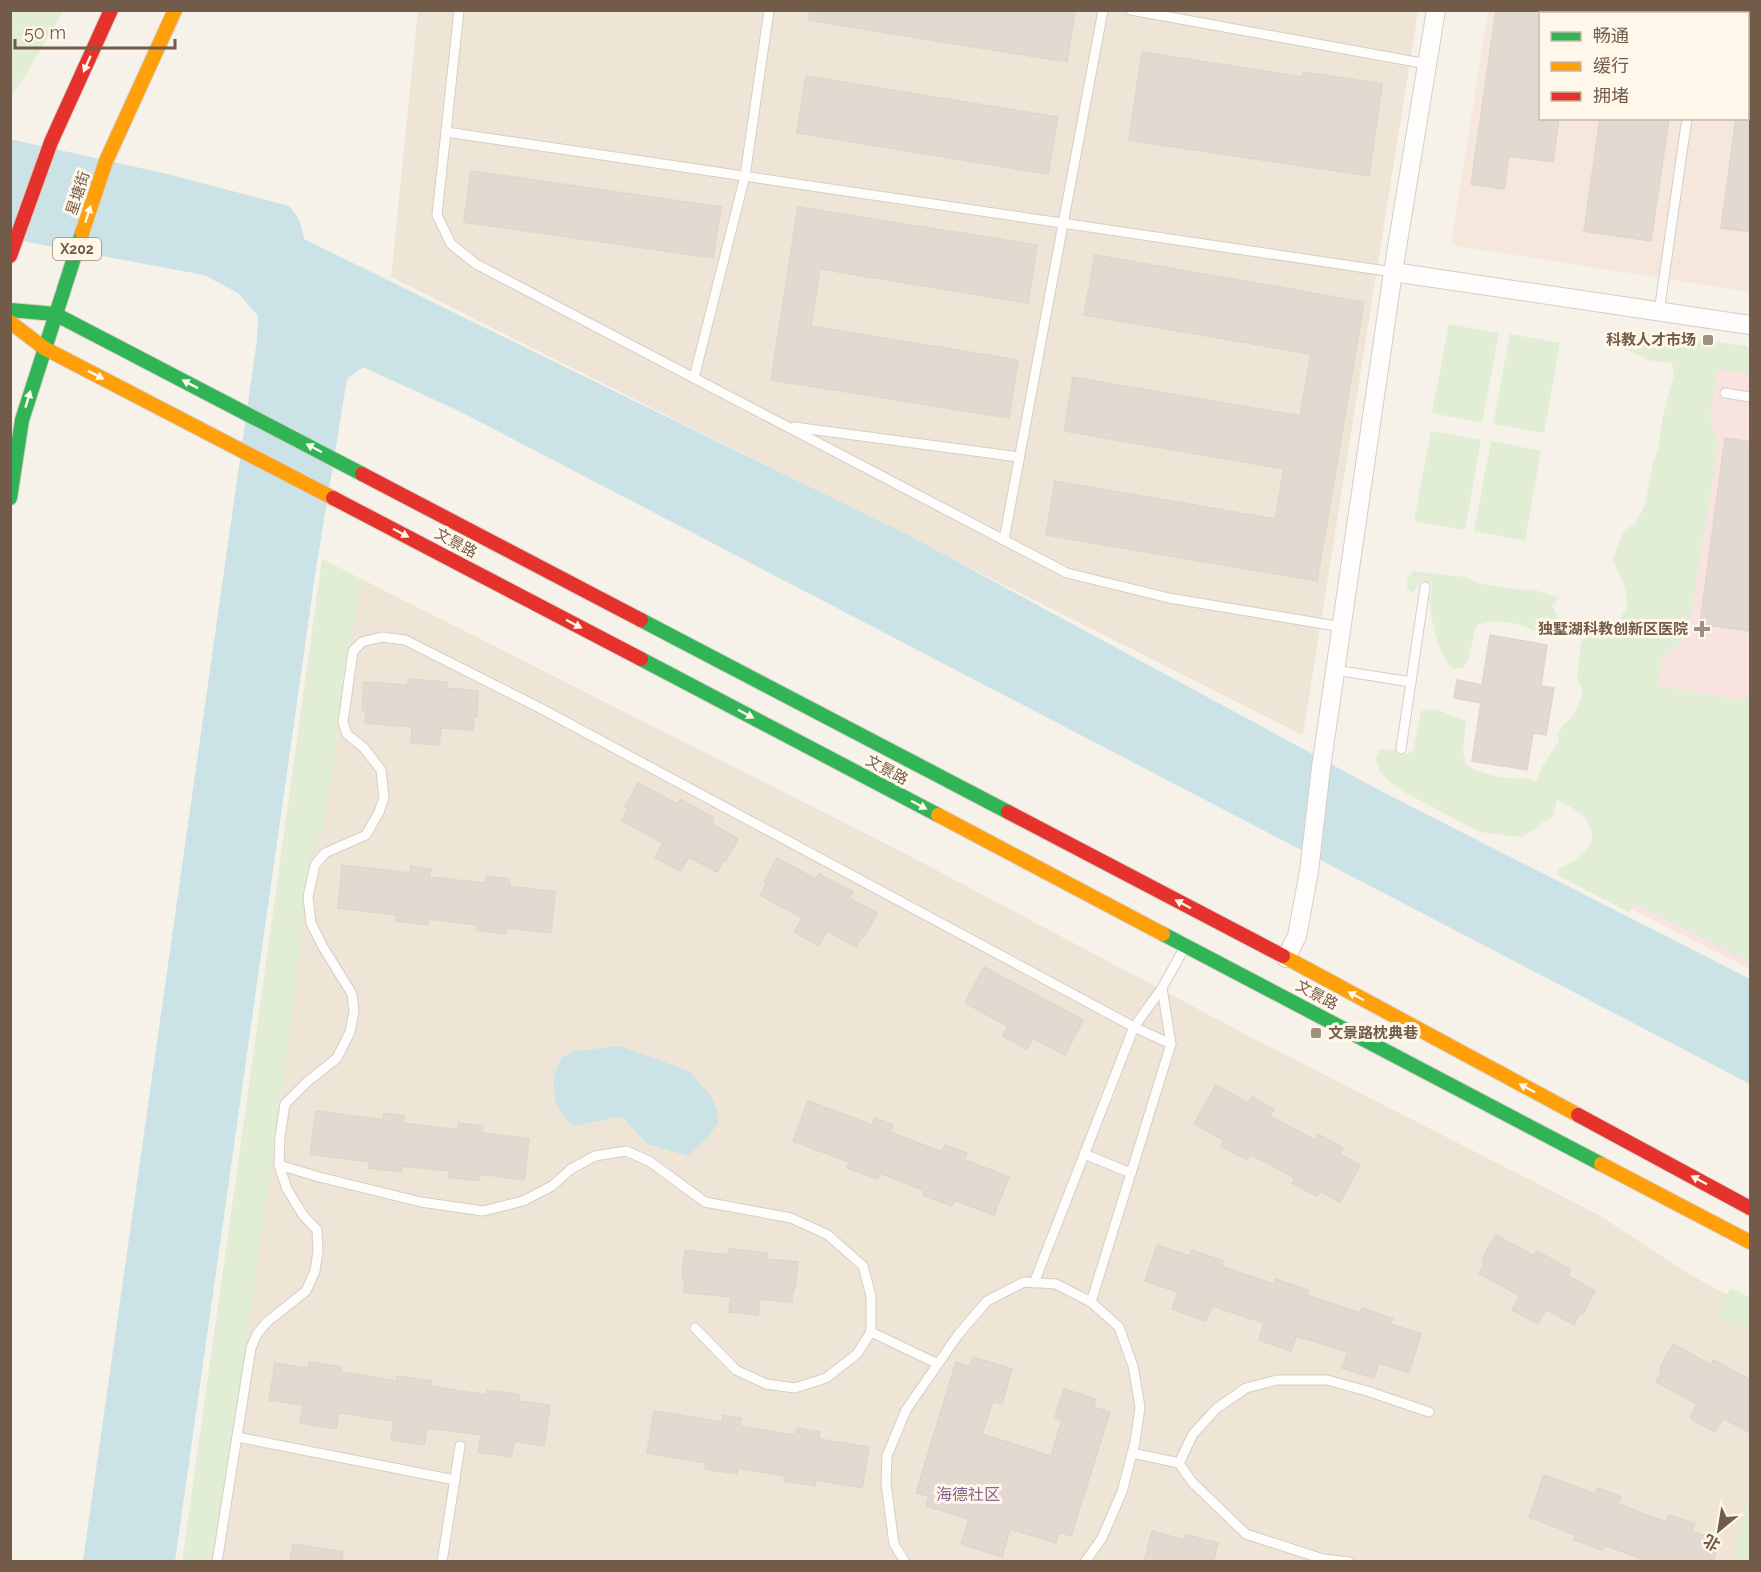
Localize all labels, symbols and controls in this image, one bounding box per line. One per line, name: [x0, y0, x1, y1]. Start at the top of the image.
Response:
scale bar: [15, 12, 176, 50]
legend: [1539, 12, 1749, 120]
text: 50 m: [24, 22, 66, 43]
text: 畅通: [1593, 25, 1629, 46]
one-way arrow: [82, 55, 92, 73]
text: 缓行: [1593, 55, 1629, 76]
text: 拥堵: [1593, 85, 1629, 106]
street label: 星塘街: [62, 169, 94, 217]
one-way arrow: [84, 205, 94, 223]
road number: X202: [53, 238, 101, 260]
place label: 科教人才市场: [1606, 331, 1696, 349]
marker: 科教人才市场: [1701, 333, 1715, 347]
one-way arrow: [87, 370, 104, 380]
one-way arrow: [182, 379, 199, 389]
one-way arrow: [24, 390, 33, 408]
one-way arrow: [305, 443, 322, 453]
street label: 文景路: [432, 524, 480, 562]
one-way arrow: [393, 528, 410, 538]
one-way arrow: [566, 619, 583, 629]
place label: 独墅湖科教创新区医院: [1538, 620, 1688, 638]
marker: 独墅湖科教创新区医院: [1693, 620, 1711, 638]
one-way arrow: [738, 710, 755, 719]
street label: 文景路: [863, 751, 911, 789]
one-way arrow: [911, 800, 928, 810]
one-way arrow: [1175, 899, 1192, 909]
street label: 文景路: [1293, 976, 1341, 1014]
one-way arrow: [1347, 991, 1364, 1001]
place label: 文景路枕典巷: [1328, 1024, 1418, 1042]
marker: 文景路枕典巷: [1309, 1026, 1323, 1040]
one-way arrow: [1519, 1083, 1536, 1093]
one-way arrow: [1690, 1175, 1707, 1185]
district label: 海德社区: [936, 1485, 1000, 1504]
north arrow: [1689, 1500, 1749, 1560]
text: 北: [1700, 1530, 1723, 1555]

